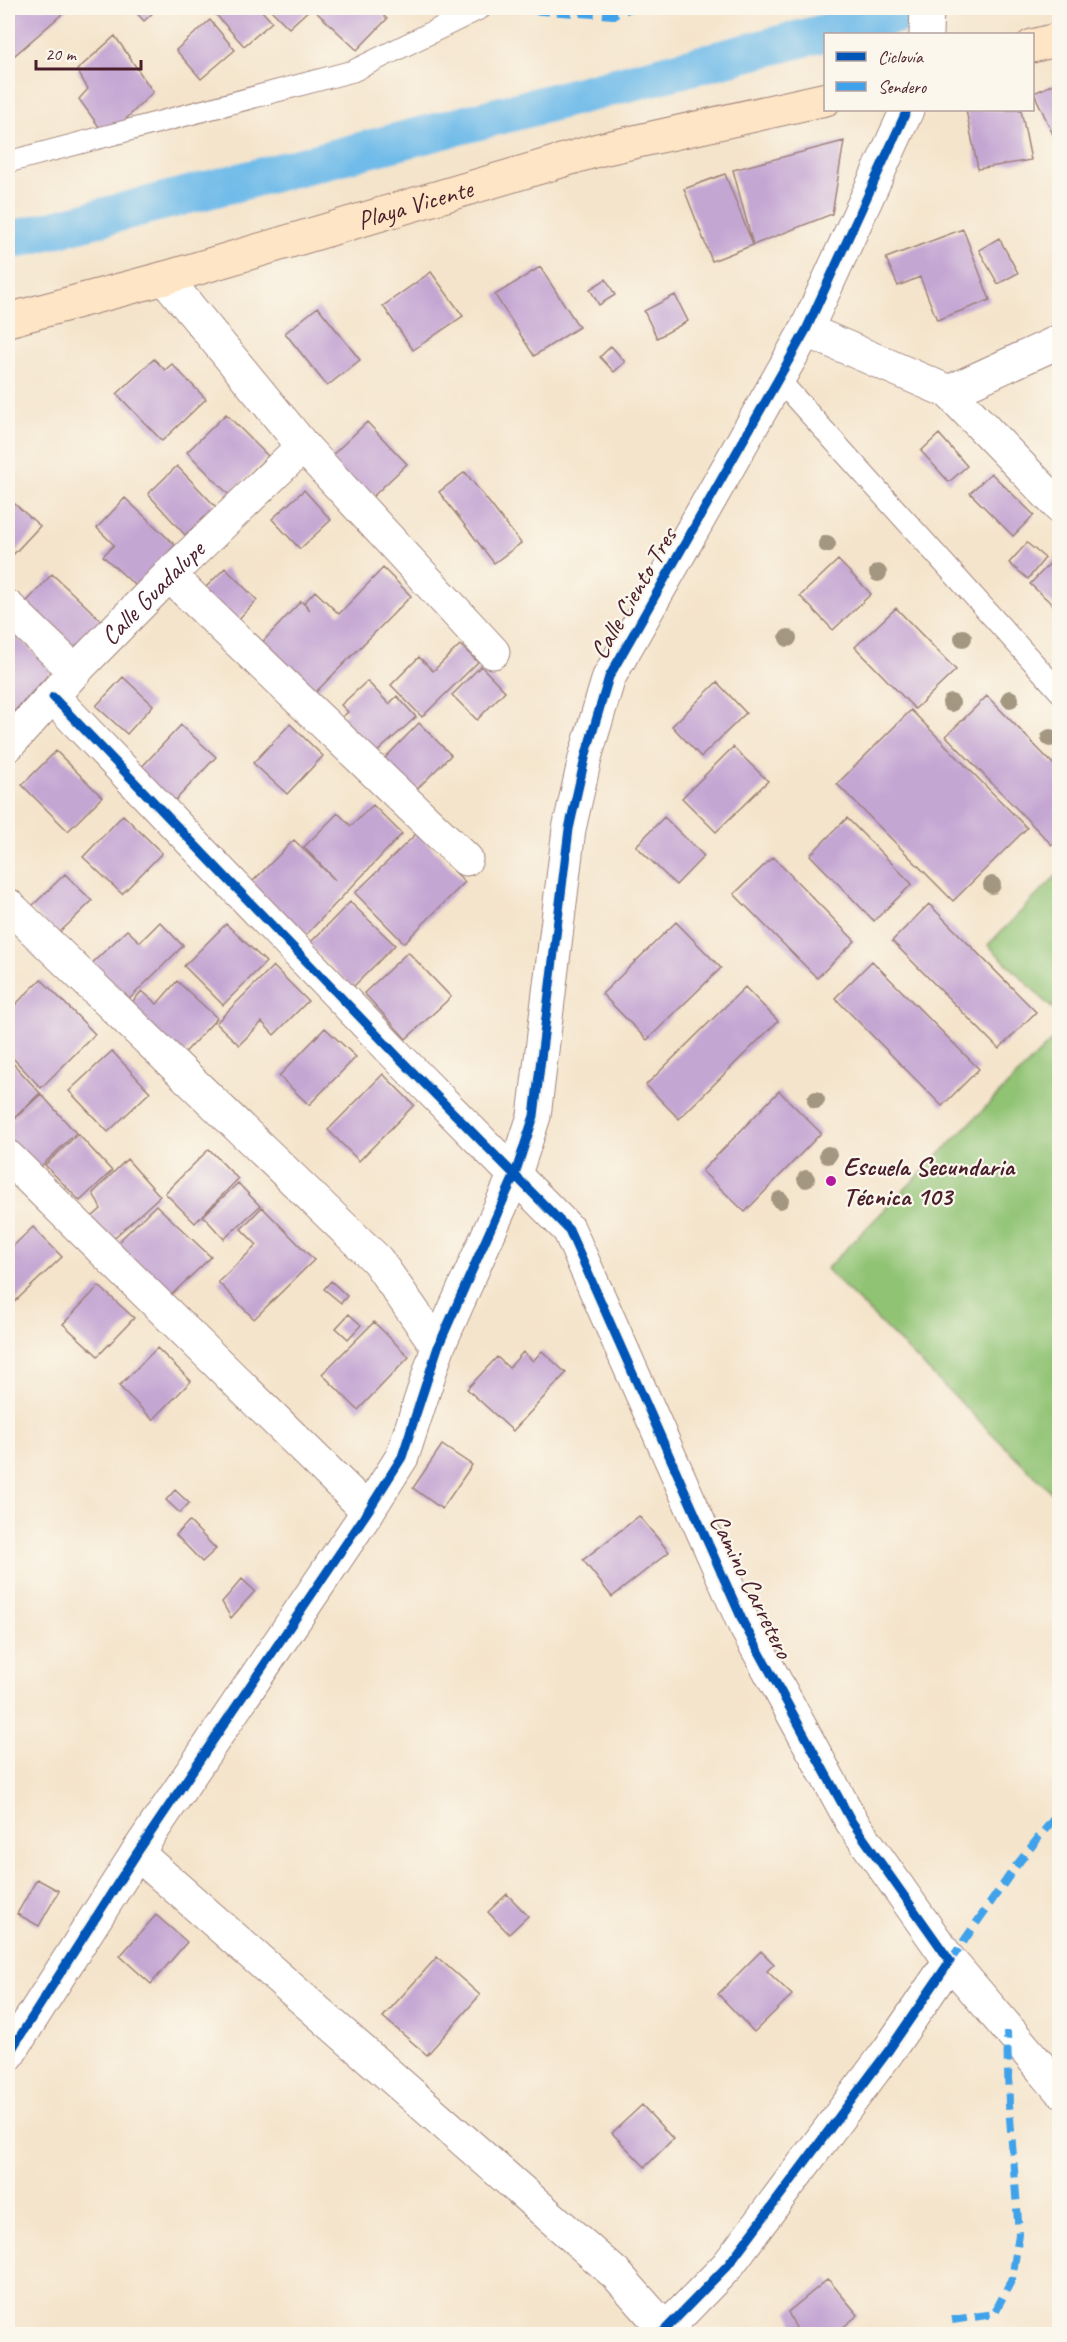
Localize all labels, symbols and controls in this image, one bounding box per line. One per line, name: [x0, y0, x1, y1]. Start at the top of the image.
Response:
scale bar: [36, 33, 141, 71]
legend: [824, 33, 1034, 111]
text: 20 m: [45, 43, 78, 65]
text: Ciclovía: [878, 46, 924, 68]
text: Sendero: [878, 76, 928, 98]
street label: Playa Vicente: [354, 172, 478, 237]
street label: Calle Ciento Tres: [583, 520, 685, 665]
street label: Calle Guadalupe: [94, 532, 214, 652]
place label: Escuela Secundaria Técnica 103: [843, 1150, 1016, 1213]
marker: Escuela Secundaria Técnica 103: [824, 1174, 838, 1188]
street label: Camino Carretero: [702, 1509, 802, 1665]

